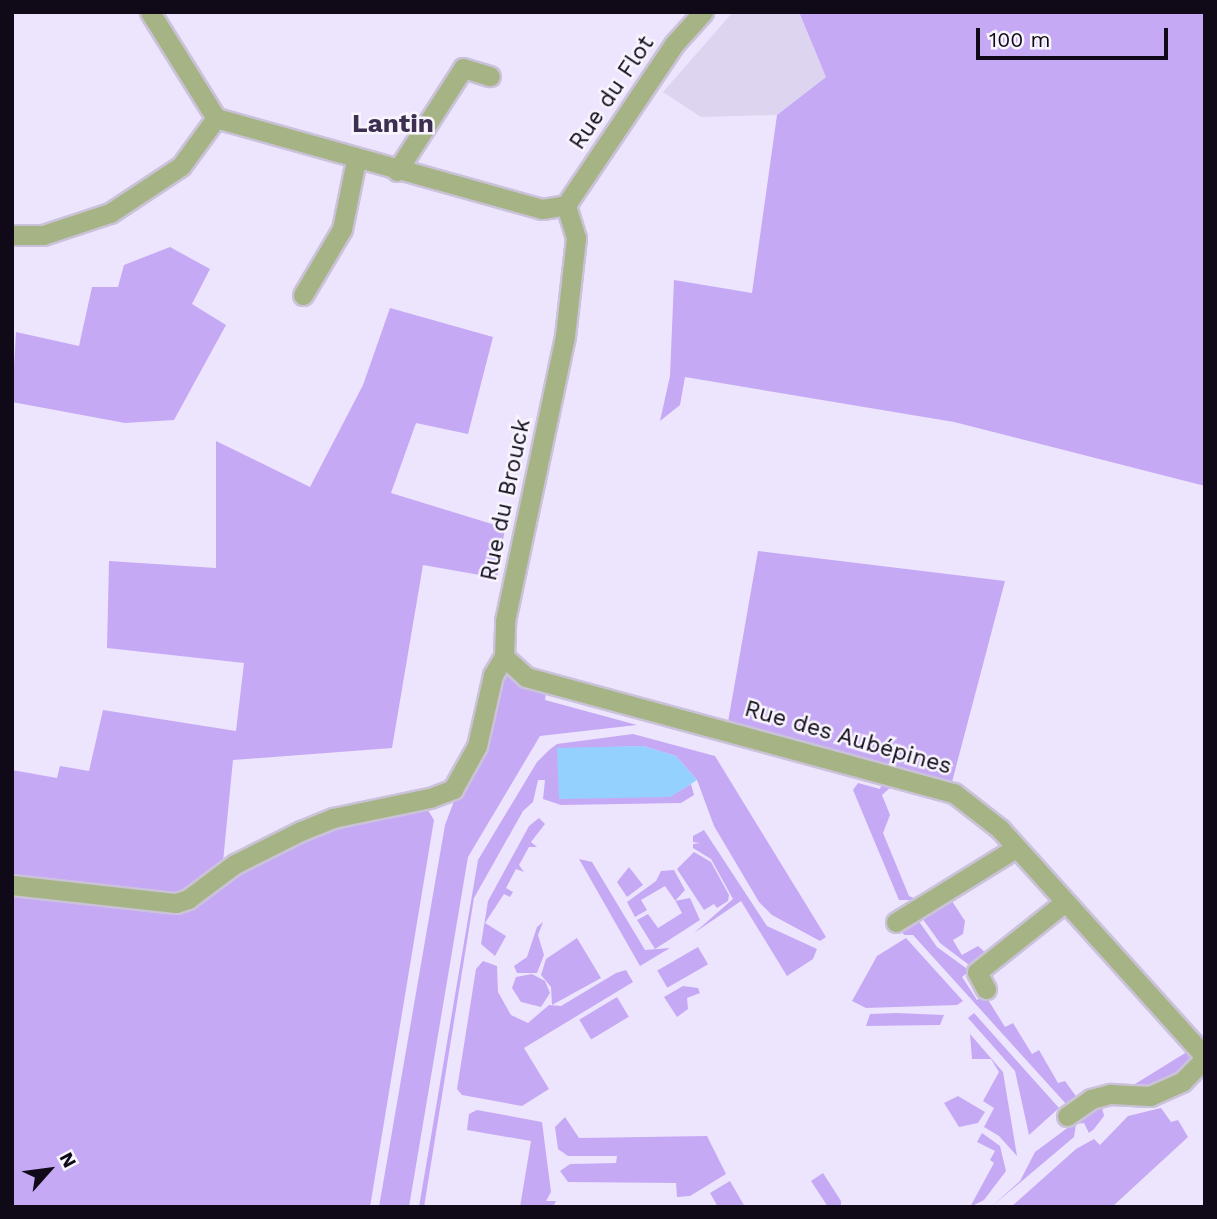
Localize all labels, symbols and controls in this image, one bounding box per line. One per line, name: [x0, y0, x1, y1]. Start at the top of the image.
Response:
scale bar: [979, 14, 1172, 58]
text: 100 m: [989, 27, 1051, 52]
street label: Rue du Flot: [564, 31, 660, 155]
district label: Lantin: [352, 108, 434, 140]
street label: Rue du Brouck: [475, 417, 537, 583]
street label: Rue des Aubépines: [741, 695, 955, 781]
north arrow: [14, 1135, 84, 1205]
text: N: [55, 1148, 81, 1172]

